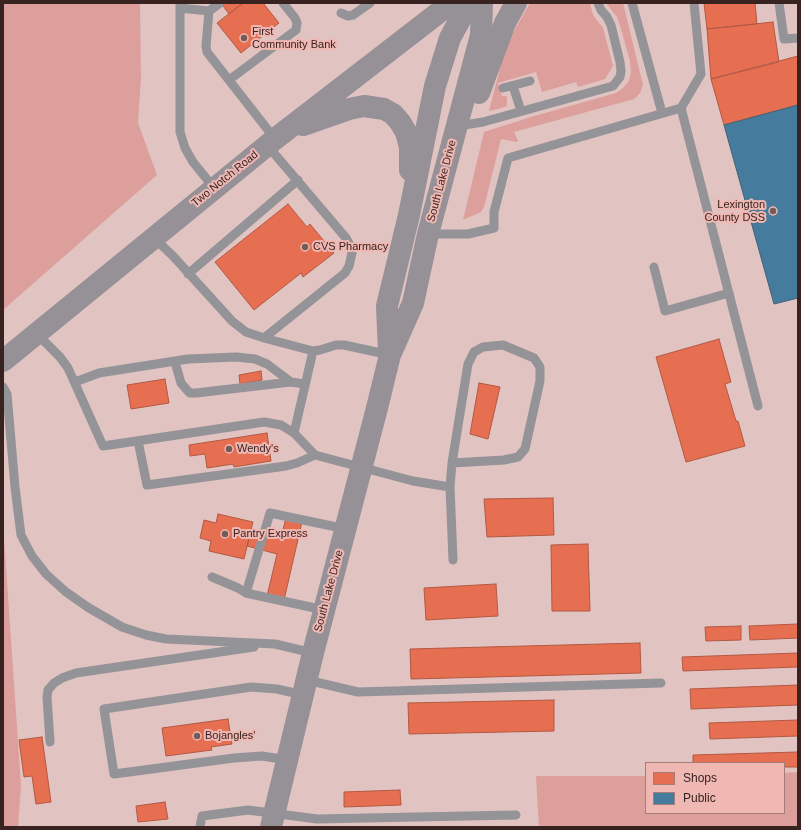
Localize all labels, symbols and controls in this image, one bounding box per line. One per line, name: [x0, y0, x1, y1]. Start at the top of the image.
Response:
place label: First Community Bank: [252, 25, 336, 51]
marker: First Community Bank: [239, 33, 249, 43]
street label: South Lake Drive: [425, 139, 459, 223]
street label: Two Notch Road: [189, 148, 261, 210]
place label: Lexington County DSS: [704, 198, 765, 224]
marker: Lexington County DSS: [768, 206, 778, 216]
place label: CVS Pharmacy: [313, 240, 388, 254]
marker: CVS Pharmacy: [300, 242, 310, 252]
place label: Wendy's: [237, 442, 279, 456]
marker: Wendy's: [224, 444, 234, 454]
place label: Pantry Express: [233, 527, 308, 541]
marker: Pantry Express: [220, 529, 230, 539]
street label: South Lake Drive: [312, 549, 346, 633]
place label: Bojangles': [205, 729, 255, 743]
marker: Bojangles': [192, 731, 202, 741]
legend: [645, 762, 785, 814]
text: Shops: [683, 771, 717, 785]
text: Public: [683, 791, 716, 805]

